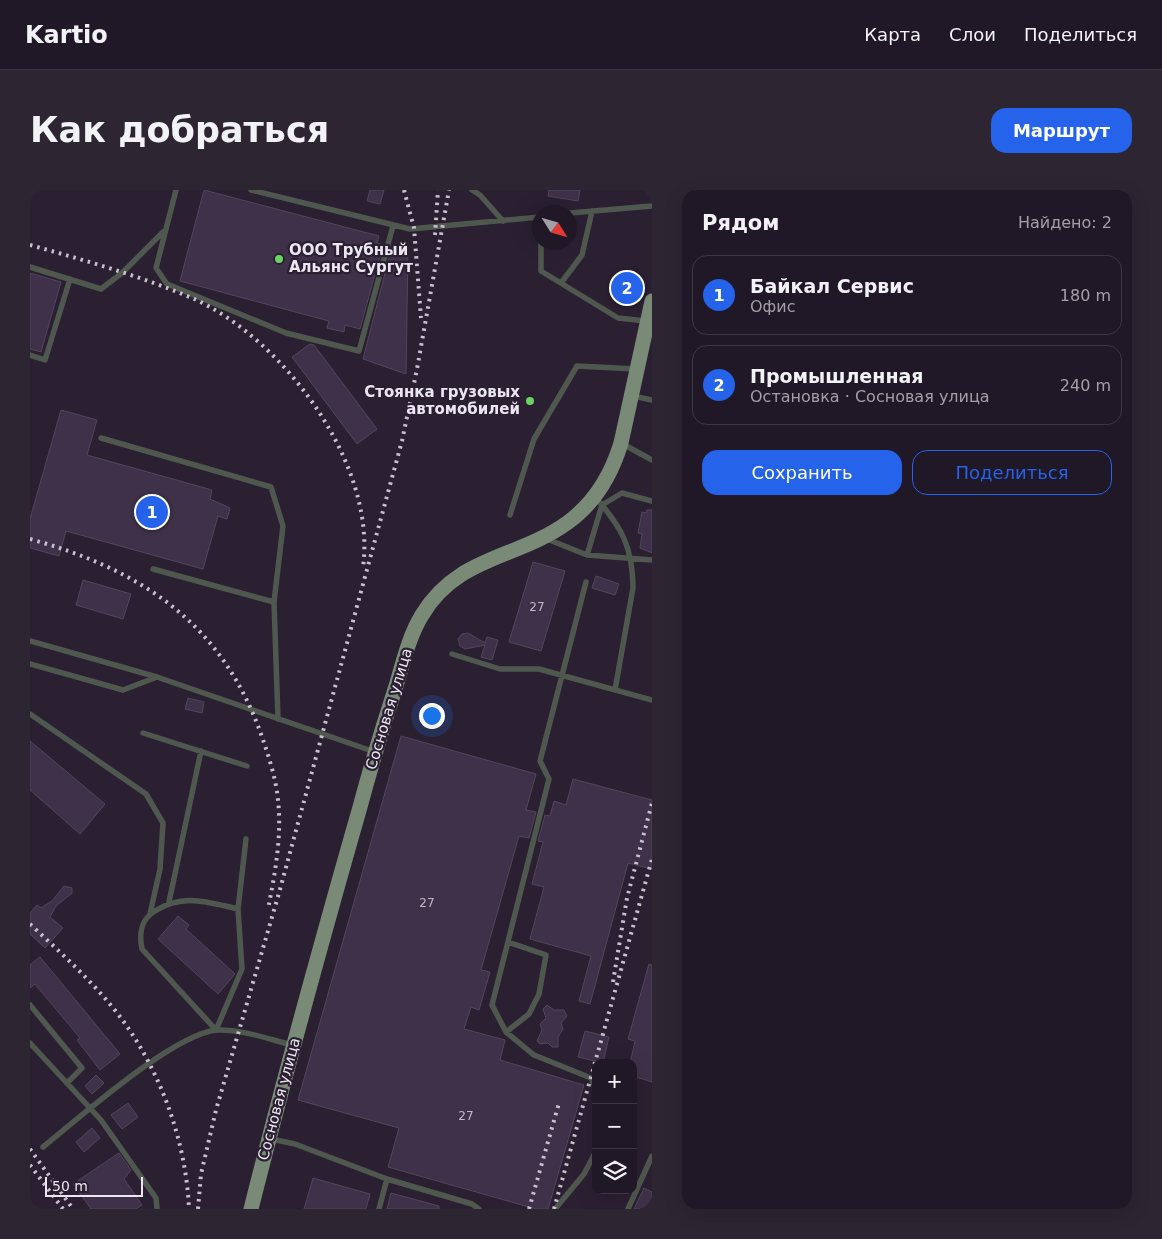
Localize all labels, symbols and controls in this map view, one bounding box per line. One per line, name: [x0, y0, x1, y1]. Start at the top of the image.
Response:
text: Kartio: [25, 21, 108, 49]
text: Карта: [864, 24, 921, 45]
text: Слои: [949, 24, 996, 45]
text: Поделиться: [1024, 24, 1137, 45]
button: Маршрут: [991, 108, 1132, 153]
text: Как добраться: [30, 110, 329, 150]
north arrow: [532, 205, 577, 250]
text: Рядом: [702, 211, 779, 235]
text: Найдено: 2: [1018, 213, 1112, 232]
place label: ООО Трубный Альянс Сургут: [289, 241, 413, 276]
marker: ООО Трубный Альянс Сургут: [273, 253, 285, 265]
pin: 2: [611, 269, 643, 307]
text: Байкал Сервис: [750, 275, 914, 297]
text: 1: [713, 286, 725, 305]
text: 180 m: [1060, 286, 1111, 305]
text: Офис: [750, 297, 795, 316]
text: Промышленная: [750, 365, 924, 387]
text: 2: [713, 376, 725, 395]
text: 240 m: [1060, 376, 1111, 395]
place label: Стоянка грузовых автомобилей: [364, 383, 520, 418]
text: Остановка · Сосновая улица: [750, 387, 990, 406]
marker: Стоянка грузовых автомобилей: [524, 395, 536, 407]
button: Сохранить: [702, 450, 902, 495]
button: Поделиться: [912, 450, 1112, 495]
pin: 1: [136, 493, 168, 531]
house number: 27: [529, 600, 545, 614]
street label: Сосновая улица: [362, 646, 416, 772]
your location: [419, 703, 445, 729]
house number: 27: [419, 896, 435, 910]
street label: Сосновая улица: [254, 1036, 304, 1162]
map controls: [592, 1059, 637, 1194]
button: +: [592, 1059, 637, 1104]
button: −: [592, 1104, 637, 1149]
house number: 27: [458, 1109, 474, 1123]
button: layers: [592, 1149, 637, 1194]
scale bar: [45, 1174, 142, 1197]
text: 50 m: [52, 1178, 88, 1194]

